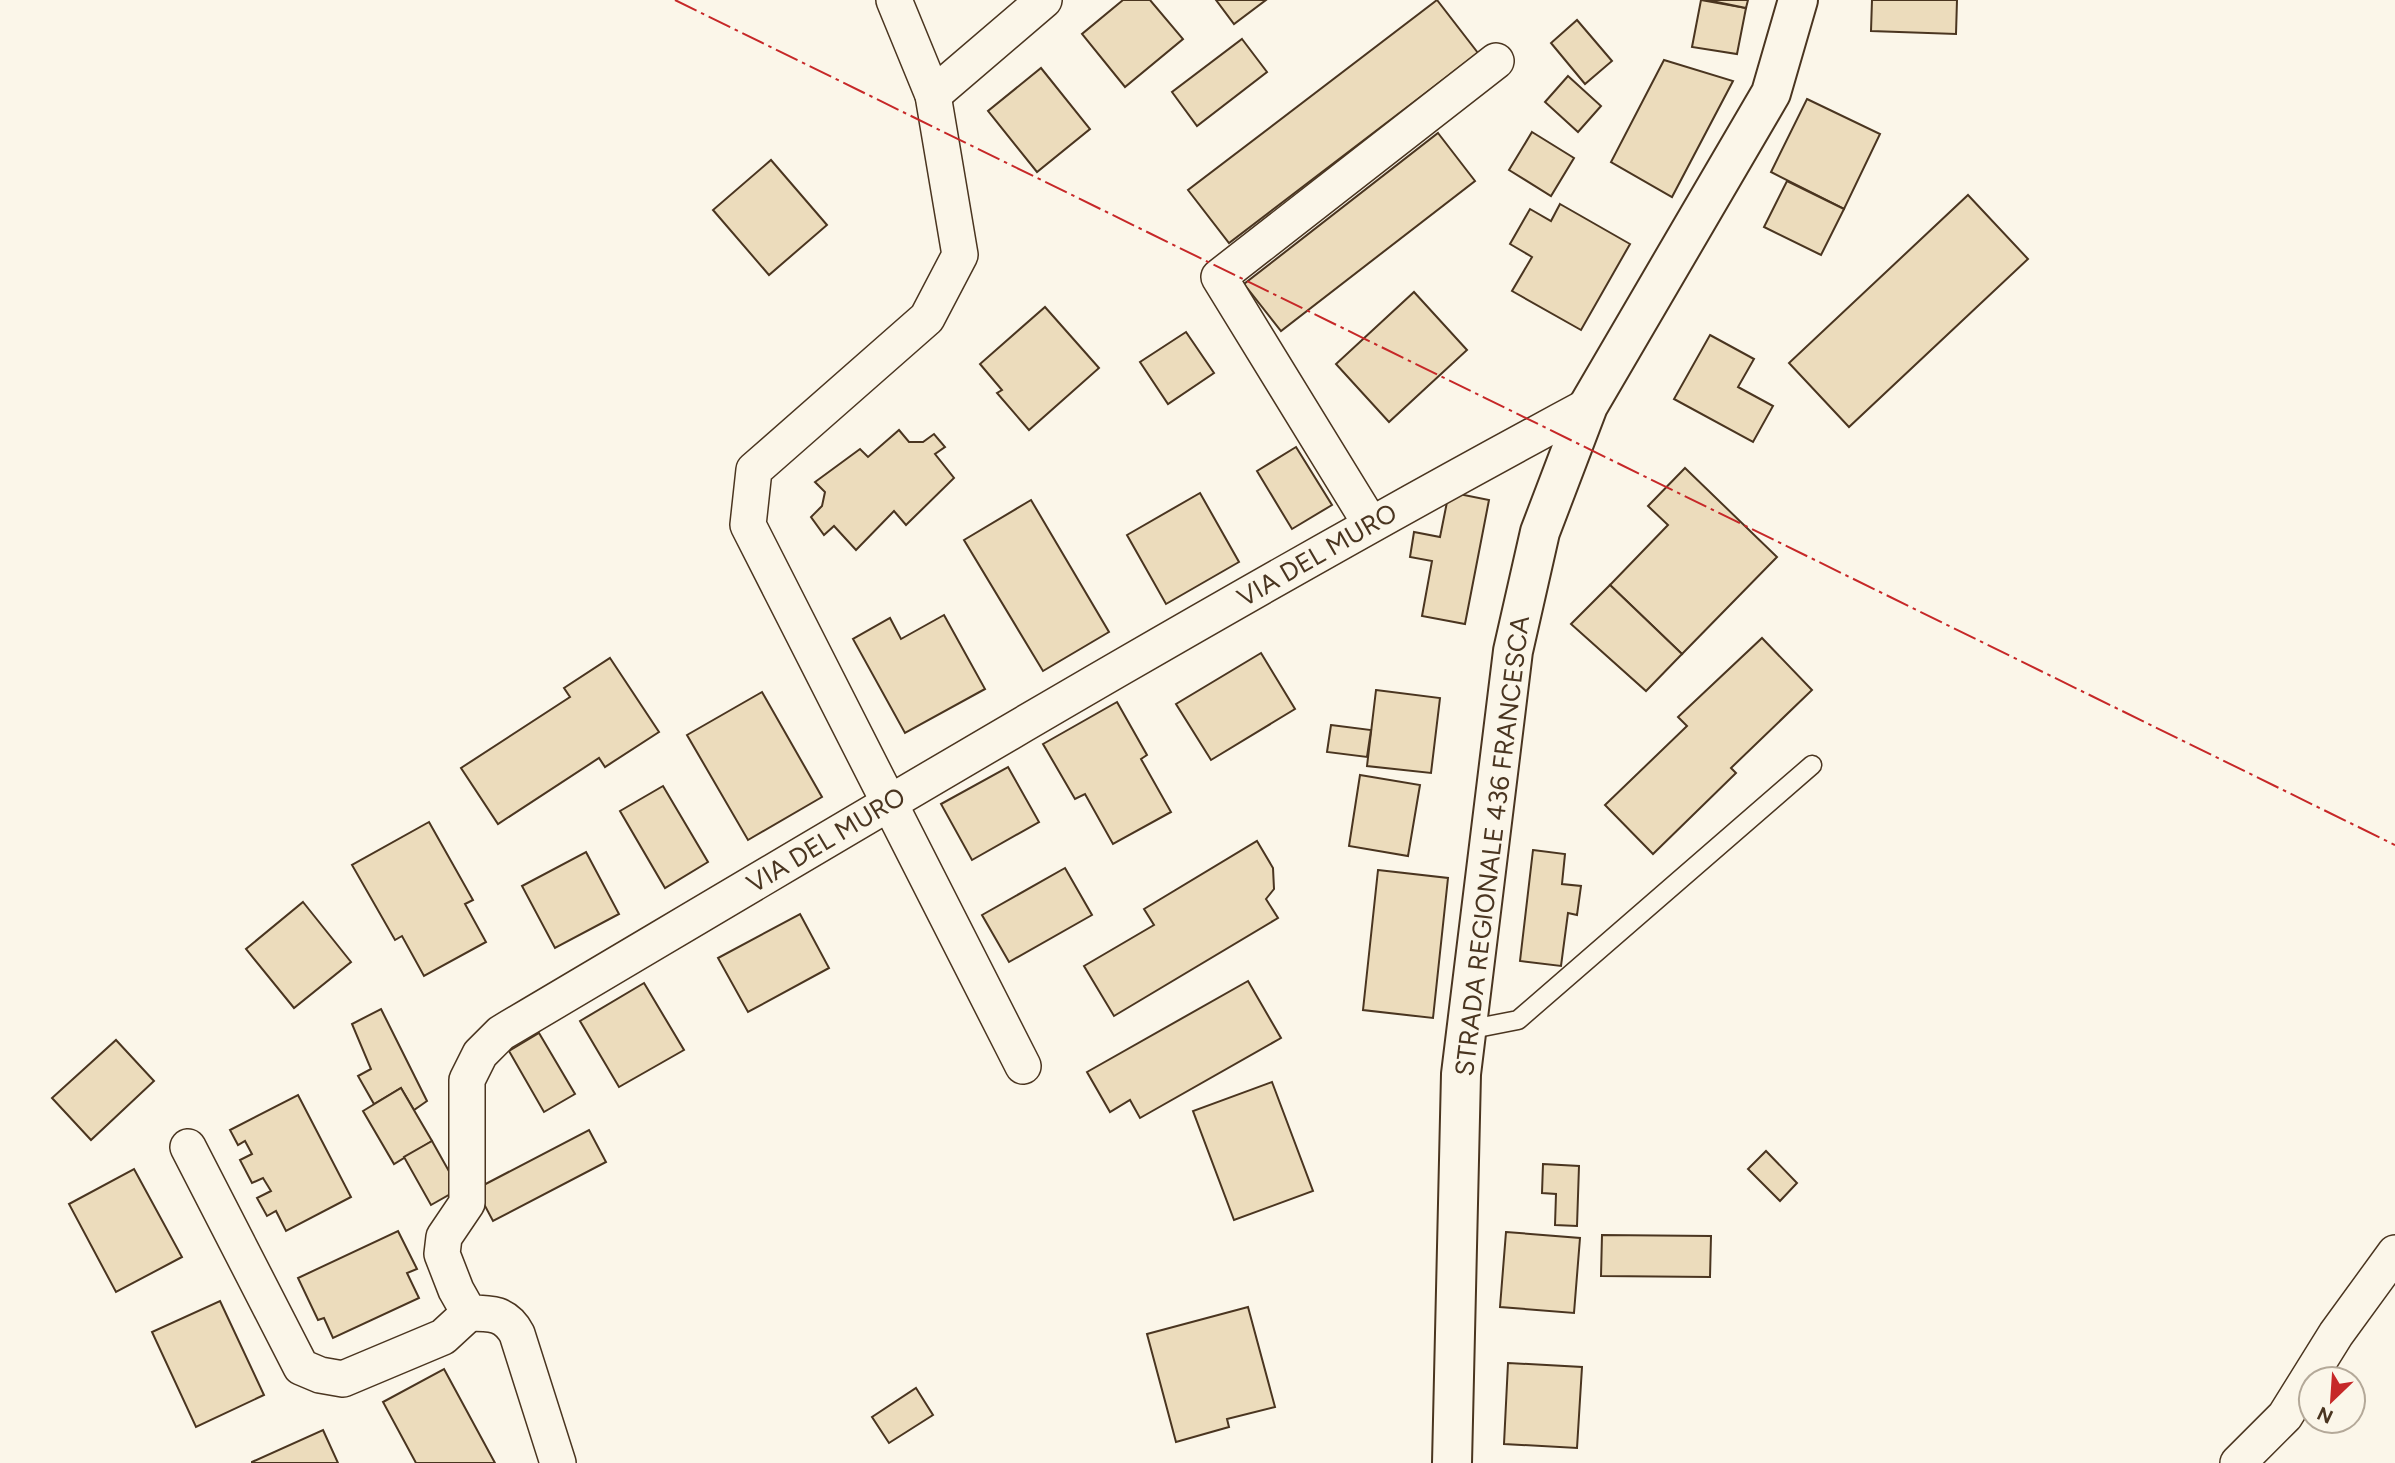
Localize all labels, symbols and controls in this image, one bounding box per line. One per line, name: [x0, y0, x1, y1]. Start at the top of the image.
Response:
street label: VIA DEL MURO: [1231, 496, 1403, 614]
street label: STRADA REGIONALE 436 FRANCESCA: [1448, 614, 1536, 1078]
street label: VIA DEL MURO: [741, 780, 911, 900]
north arrow: [2297, 1365, 2367, 1435]
text: N: [2314, 1401, 2337, 1428]

